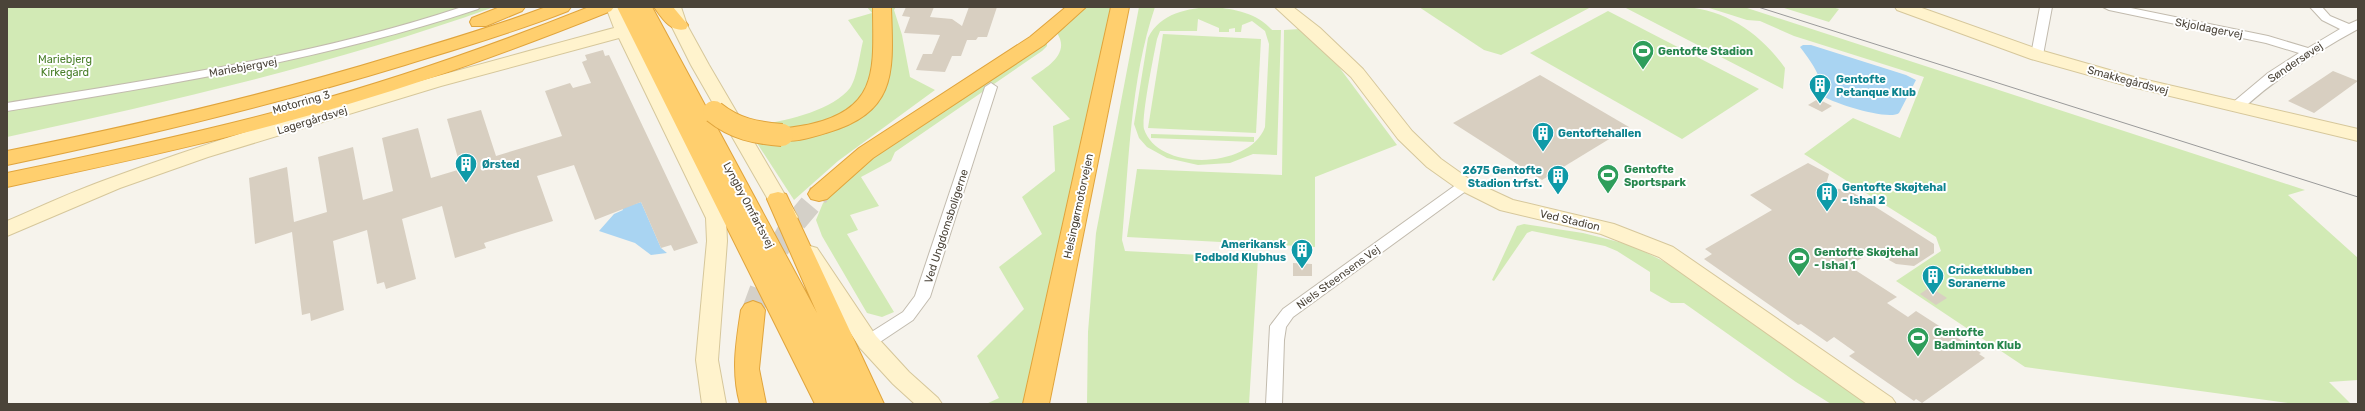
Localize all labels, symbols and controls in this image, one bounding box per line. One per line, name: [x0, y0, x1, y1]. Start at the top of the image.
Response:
street label: Skjoldagervej: [2174, 16, 2244, 41]
sports icon: Gentofte Stadion: [1630, 38, 1656, 71]
street label: Søndersøvej: [2265, 39, 2325, 85]
place label: Gentofte Stadion: [1658, 45, 1753, 58]
park label: Mariebjerg Kirkegård: [38, 53, 92, 79]
street label: Mariebjergvej: [208, 55, 278, 80]
street label: Smakkegårdsvej: [2086, 63, 2170, 98]
building icon: Gentofte Petanque Klub: [1807, 72, 1833, 105]
place label: Gentofte Petanque Klub: [1836, 73, 1916, 99]
street label: Motorring 3: [271, 88, 332, 117]
street label: Lagergårdsvej: [276, 104, 349, 137]
building icon: Gentoftehallen: [1530, 120, 1556, 153]
place label: Gentoftehallen: [1558, 127, 1641, 140]
building icon: Ørsted: [453, 151, 479, 184]
street label: Helsingørmotorvejen: [1061, 152, 1096, 260]
place label: Ørsted: [482, 158, 520, 171]
street label: Lyngby Omfartsvej: [720, 160, 777, 251]
sports icon: Gentofte Sportspark: [1595, 162, 1621, 195]
building icon: 2675 Gentofte Stadion trfst.: [1545, 163, 1571, 196]
place label: Gentofte Sportspark: [1624, 163, 1687, 189]
place label: 2675 Gentofte Stadion trfst.: [1462, 164, 1542, 190]
street label: Ved Ungdomsboligerne: [922, 167, 971, 285]
building icon: Gentofte Skøjtehal - Ishal 2: [1814, 180, 1840, 213]
place label: Gentofte Skøjtehal - Ishal 2: [1842, 181, 1946, 207]
street label: Ved Stadion: [1538, 207, 1601, 234]
building icon: Amerikansk Fodbold Klubhus: [1289, 237, 1315, 270]
place label: Amerikansk Fodbold Klubhus: [1195, 238, 1287, 264]
street label: Niels Steensens Vej: [1294, 243, 1383, 312]
sports icon: Gentofte Skøjtehal - Ishal 1: [1786, 245, 1812, 278]
place label: Gentofte Skøjtehal - Ishal 1: [1814, 246, 1918, 272]
building icon: Cricketklubben Soranerne: [1920, 263, 1946, 296]
place label: Cricketklubben Soranerne: [1948, 264, 2032, 290]
sports icon: Gentofte Badminton Klub: [1905, 325, 1931, 358]
place label: Gentofte Badminton Klub: [1934, 326, 2021, 352]

